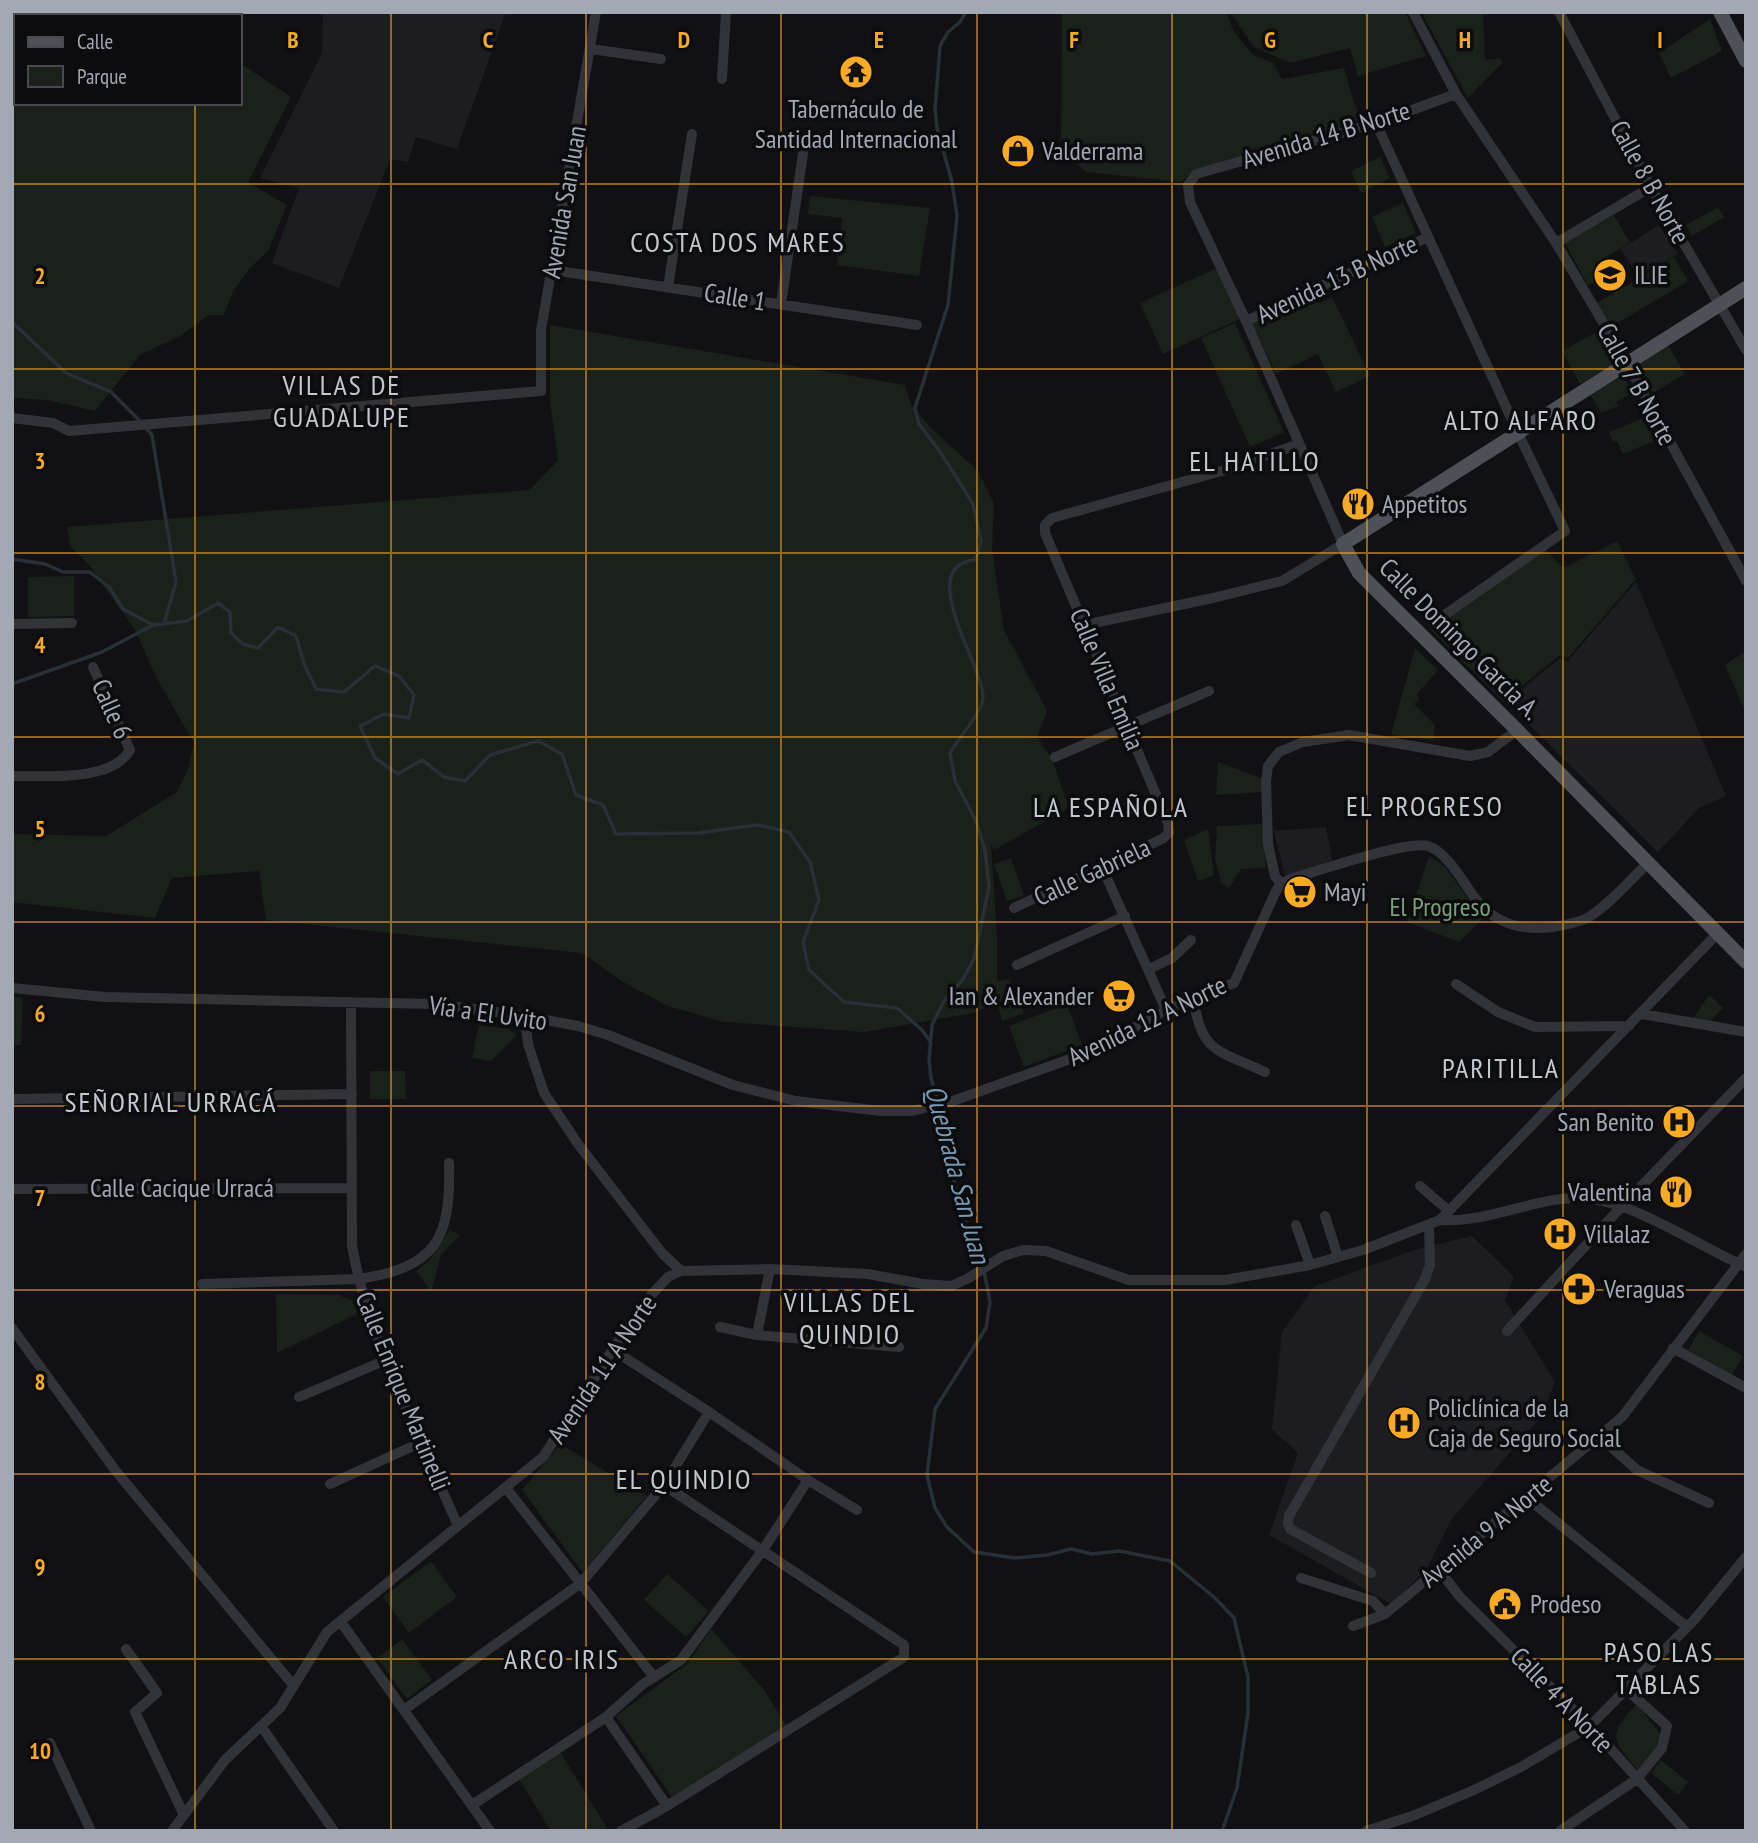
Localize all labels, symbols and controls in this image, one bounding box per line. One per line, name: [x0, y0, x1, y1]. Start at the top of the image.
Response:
legend: [14, 14, 242, 105]
text: B: [287, 25, 299, 54]
text: C: [483, 25, 494, 54]
text: D: [678, 25, 690, 54]
text: E: [874, 25, 884, 54]
text: F: [1069, 25, 1079, 54]
text: G: [1264, 25, 1276, 54]
text: H: [1459, 25, 1471, 54]
text: I: [1657, 25, 1663, 54]
text: Calle: [77, 28, 113, 55]
temple icon: Tabernáculo de Santidad Internacional: [837, 53, 875, 91]
text: Parque: [77, 63, 127, 90]
place label: Tabernáculo de Santidad Internacional: [755, 92, 957, 155]
street label: Avenida 14 B Norte: [1238, 93, 1414, 176]
street label: Calle 8 B Norte: [1603, 114, 1698, 249]
street label: Avenida San Juan: [534, 123, 593, 281]
shop icon: Valderrama: [999, 132, 1037, 170]
place label: Valderrama: [1041, 134, 1143, 167]
district label: COSTA DOS MARES: [630, 223, 846, 260]
street label: Avenida 13 B Norte: [1251, 227, 1423, 330]
school or university icon: ILIE: [1591, 256, 1629, 294]
place label: ILIE: [1634, 258, 1668, 291]
text: 2: [35, 261, 46, 290]
street label: Calle 1: [702, 275, 768, 318]
street label: Calle 7 B Norte: [1590, 317, 1685, 451]
district label: VILLAS DE GUADALUPE: [273, 366, 411, 435]
district label: ALTO ALFARO: [1444, 401, 1598, 438]
district label: EL HATILLO: [1189, 442, 1321, 479]
text: 3: [35, 446, 46, 475]
restaurant icon: Appetitos: [1339, 485, 1377, 523]
place label: Appetitos: [1382, 487, 1467, 520]
street label: Calle Domingo Garcia A.: [1373, 551, 1548, 726]
street label: Calle Villa Emilia: [1063, 603, 1152, 755]
text: 4: [35, 630, 46, 659]
street label: Calle 6: [85, 674, 140, 744]
district label: EL PROGRESO: [1346, 787, 1504, 824]
district label: LA ESPAÑOLA: [1033, 788, 1189, 825]
text: 5: [35, 814, 46, 843]
street label: Calle Gabriela: [1028, 830, 1155, 913]
supermarket icon: Mayi: [1281, 873, 1319, 911]
place label: Mayi: [1324, 875, 1366, 908]
park label: El Progreso: [1389, 890, 1491, 923]
street label: Avenida 12 A Norte: [1062, 968, 1231, 1073]
supermarket icon: Ian & Alexander: [1100, 977, 1138, 1015]
place label: Ian & Alexander: [948, 979, 1094, 1012]
street label: Vía a El Uvito: [426, 988, 549, 1037]
text: 6: [35, 999, 46, 1028]
district label: PARITILLA: [1442, 1049, 1560, 1086]
water label: Quebrada San Juan: [917, 1081, 1000, 1269]
district label: SEÑORIAL URRACÁ: [64, 1083, 278, 1120]
hospital icon: San Benito: [1660, 1103, 1698, 1141]
place label: San Benito: [1557, 1105, 1654, 1138]
street label: Calle Cacique Urracá: [90, 1171, 274, 1204]
restaurant icon: Valentina: [1657, 1173, 1695, 1211]
place label: Valentina: [1567, 1175, 1652, 1208]
text: 7: [35, 1183, 46, 1212]
hospital icon: Villalaz: [1541, 1215, 1579, 1253]
place label: Villalaz: [1583, 1217, 1650, 1250]
pharmacy icon: Veraguas: [1560, 1270, 1598, 1308]
place label: Veraguas: [1603, 1272, 1685, 1305]
district label: VILLAS DEL QUINDIO: [783, 1283, 916, 1352]
street label: Calle Enrique Martinelli: [348, 1286, 458, 1495]
street label: Avenida 11 A Norte: [540, 1288, 663, 1449]
text: 8: [35, 1367, 46, 1396]
place label: Policlínica de la Caja de Seguro Social: [1428, 1391, 1621, 1454]
hospital icon: Policlínica de la Caja de Seguro Social: [1385, 1404, 1423, 1442]
district label: EL QUINDIO: [616, 1460, 752, 1497]
street label: Avenida 9 A Norte: [1413, 1467, 1558, 1594]
text: 9: [35, 1552, 46, 1581]
public building icon: Prodeso: [1486, 1585, 1524, 1623]
place label: Prodeso: [1530, 1587, 1601, 1620]
district label: PASO LAS TABLAS: [1604, 1633, 1714, 1702]
district label: ARCO IRIS: [504, 1640, 620, 1677]
street label: Calle 4 A Norte: [1504, 1640, 1621, 1759]
text: 10: [29, 1736, 51, 1765]

